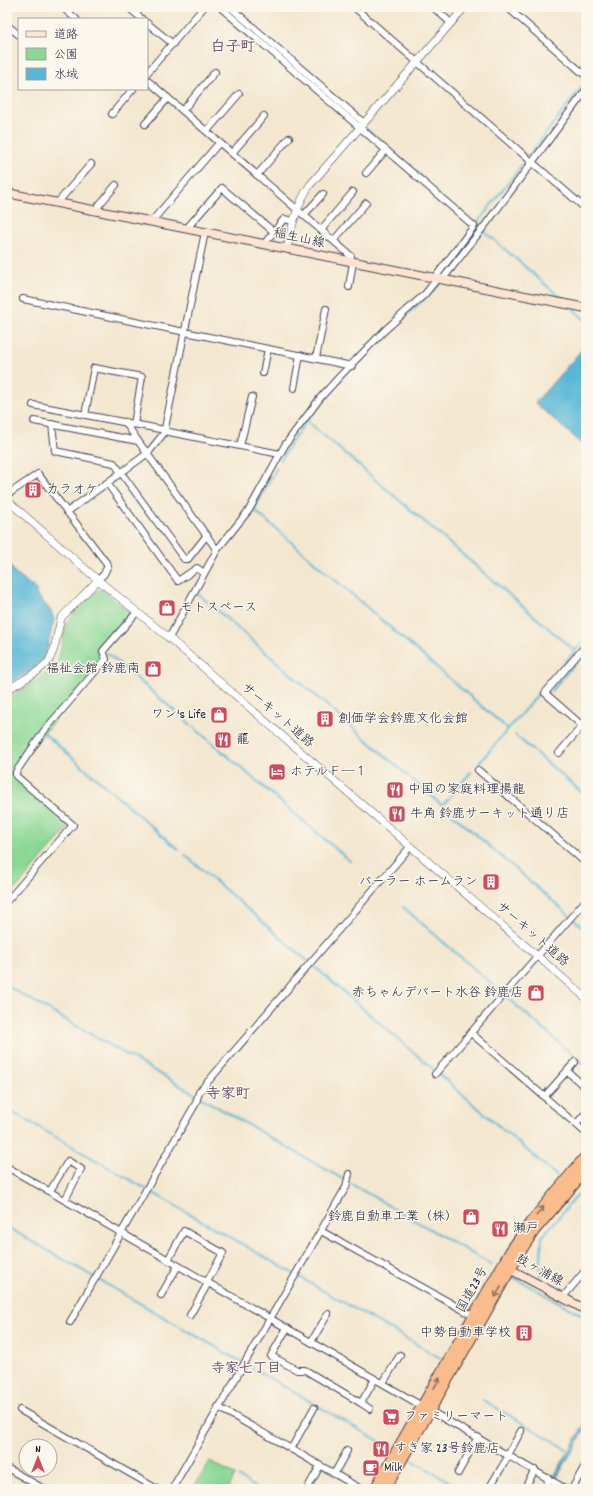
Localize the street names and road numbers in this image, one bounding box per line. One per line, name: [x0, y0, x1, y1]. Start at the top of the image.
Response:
street label: 稲生山線: [272, 224, 327, 254]
street label: サーキット道路: [236, 679, 318, 753]
street label: サーキット道路: [491, 898, 573, 972]
street label: 鼓ヶ浦線: [512, 1250, 567, 1292]
street label: 国道23号: [452, 1263, 494, 1317]

